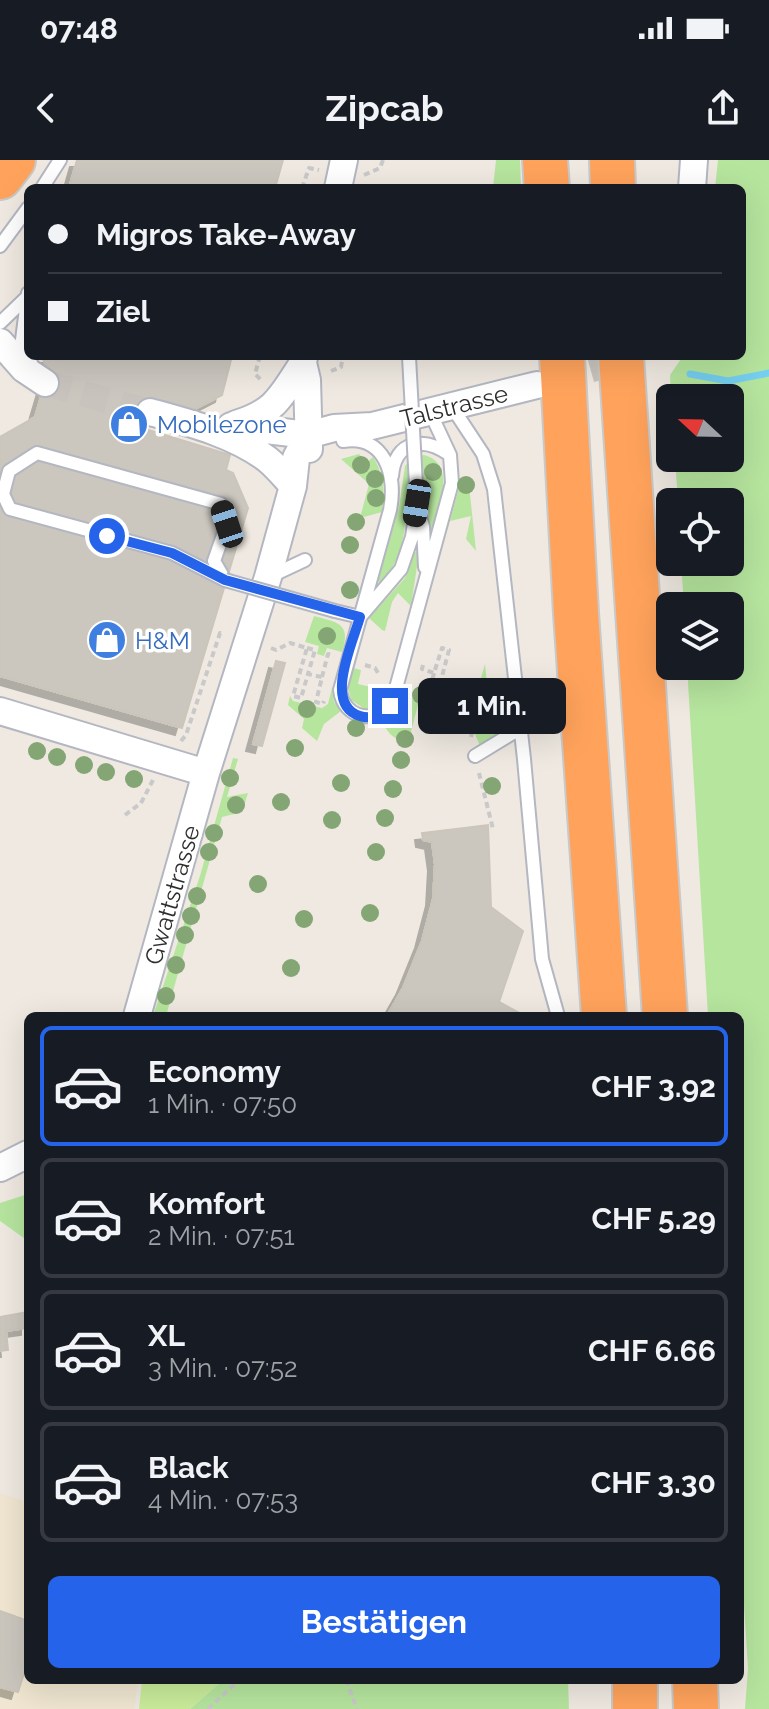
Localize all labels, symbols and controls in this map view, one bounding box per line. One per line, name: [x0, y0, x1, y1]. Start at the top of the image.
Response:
text: 07:48: [40, 11, 118, 46]
icon: back: [24, 86, 68, 130]
icon: share: [701, 86, 745, 130]
text: Zipcab: [325, 87, 444, 129]
text: Migros Take-Away: [96, 217, 356, 252]
text: Ziel: [96, 294, 150, 329]
street label: Talstrasse: [397, 379, 511, 433]
north arrow: [656, 384, 744, 472]
map controls: [656, 384, 744, 680]
shop icon: Mobilezone: [108, 403, 150, 445]
place label: Mobilezone: [157, 410, 287, 439]
car: [401, 477, 433, 529]
button: locate: [656, 488, 744, 576]
car: [208, 497, 246, 551]
route start: [89, 518, 125, 554]
button: layers: [656, 592, 744, 680]
shop icon: H&M: [86, 619, 128, 661]
place label: H&M: [135, 626, 190, 655]
callout: 1 Min.: [418, 678, 566, 734]
route end: [372, 688, 408, 724]
text: 1 Min.: [457, 691, 527, 721]
street label: Gwattstrasse: [138, 822, 206, 968]
icon: car: [52, 1050, 124, 1122]
text: Economy: [148, 1054, 281, 1089]
text: CHF 3.92: [591, 1069, 716, 1104]
text: 1 Min. · 07:50: [148, 1089, 297, 1119]
icon: car: [52, 1182, 124, 1254]
text: Komfort: [148, 1186, 265, 1221]
text: CHF 5.29: [591, 1201, 716, 1236]
text: 2 Min. · 07:51: [148, 1221, 295, 1251]
icon: car: [52, 1314, 124, 1386]
text: XL: [148, 1318, 185, 1353]
text: CHF 6.66: [588, 1333, 716, 1368]
text: 3 Min. · 07:52: [148, 1353, 297, 1383]
icon: car: [52, 1446, 124, 1518]
text: Black: [148, 1450, 229, 1485]
text: CHF 3.30: [591, 1465, 716, 1500]
text: 4 Min. · 07:53: [148, 1485, 298, 1515]
button: Bestätigen: [48, 1576, 720, 1668]

